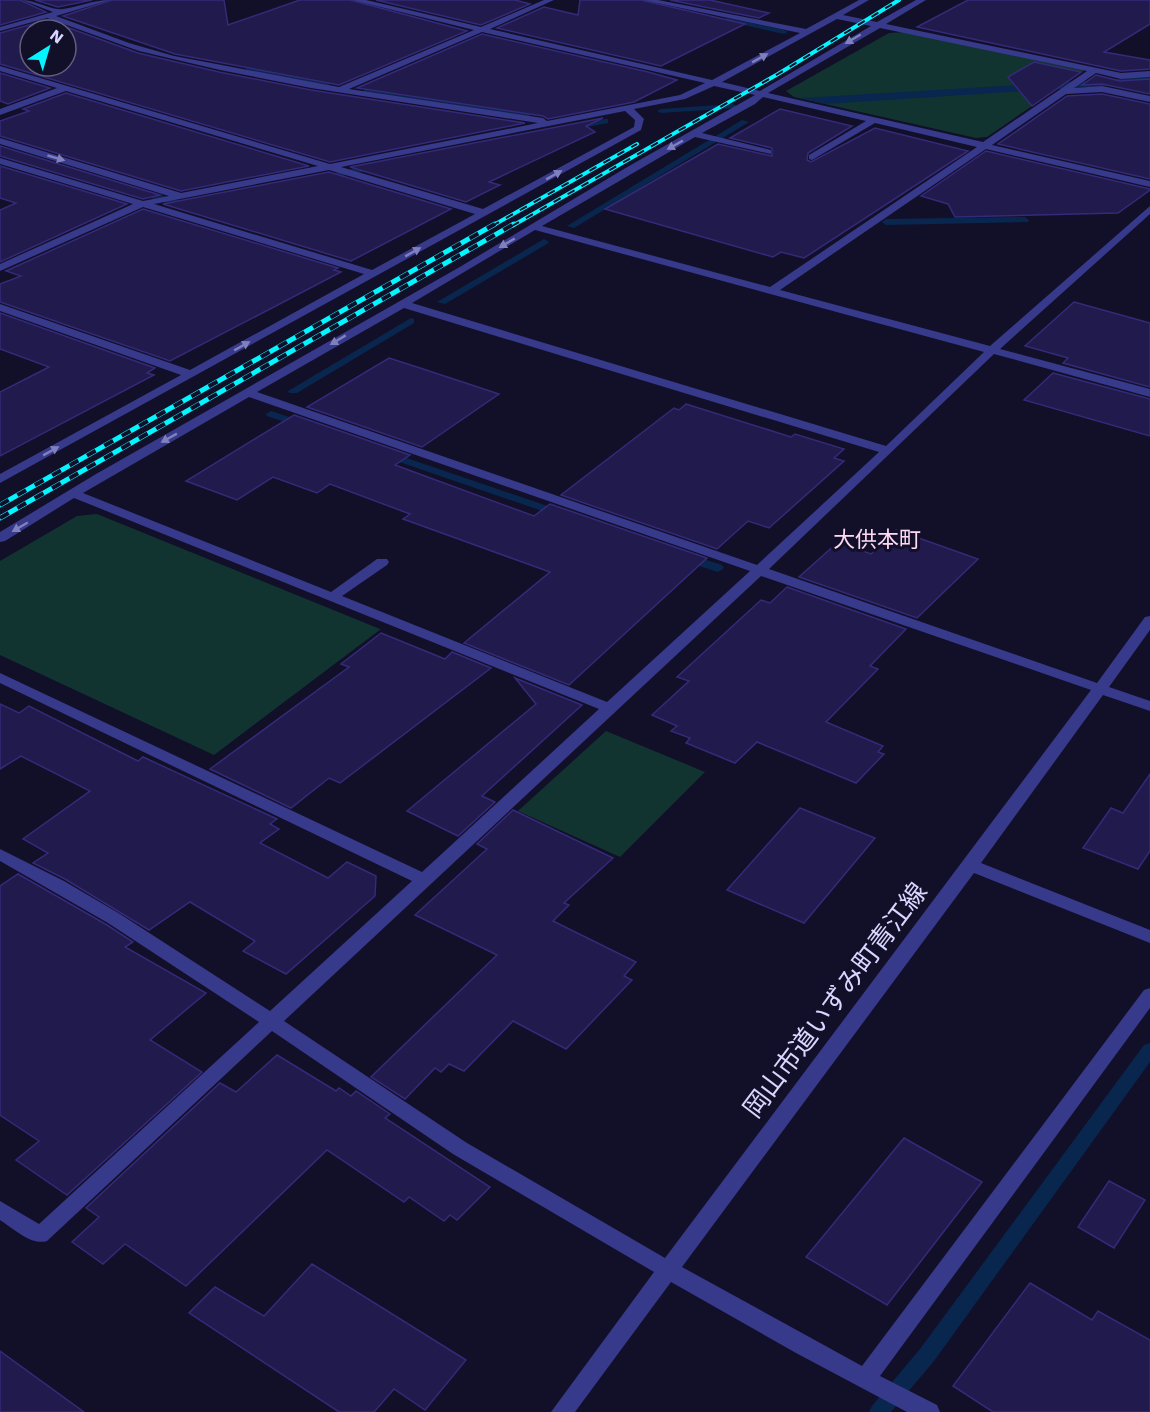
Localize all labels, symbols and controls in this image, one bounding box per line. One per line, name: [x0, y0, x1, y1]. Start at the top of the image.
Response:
north arrow: [18, 18, 78, 78]
text: N: [46, 25, 67, 48]
one-way arrow: [845, 34, 861, 45]
one-way arrow: [752, 53, 769, 63]
one-way arrow: [667, 140, 683, 151]
one-way arrow: [47, 154, 65, 163]
one-way arrow: [546, 170, 563, 180]
one-way arrow: [498, 238, 515, 248]
one-way arrow: [405, 247, 421, 258]
one-way arrow: [329, 335, 346, 345]
one-way arrow: [234, 341, 251, 351]
one-way arrow: [160, 433, 177, 443]
one-way arrow: [43, 446, 60, 456]
one-way arrow: [11, 522, 28, 532]
district label: 大供本町: [833, 527, 921, 552]
street label: 岡山市道いずみ町青江線: [737, 877, 933, 1123]

